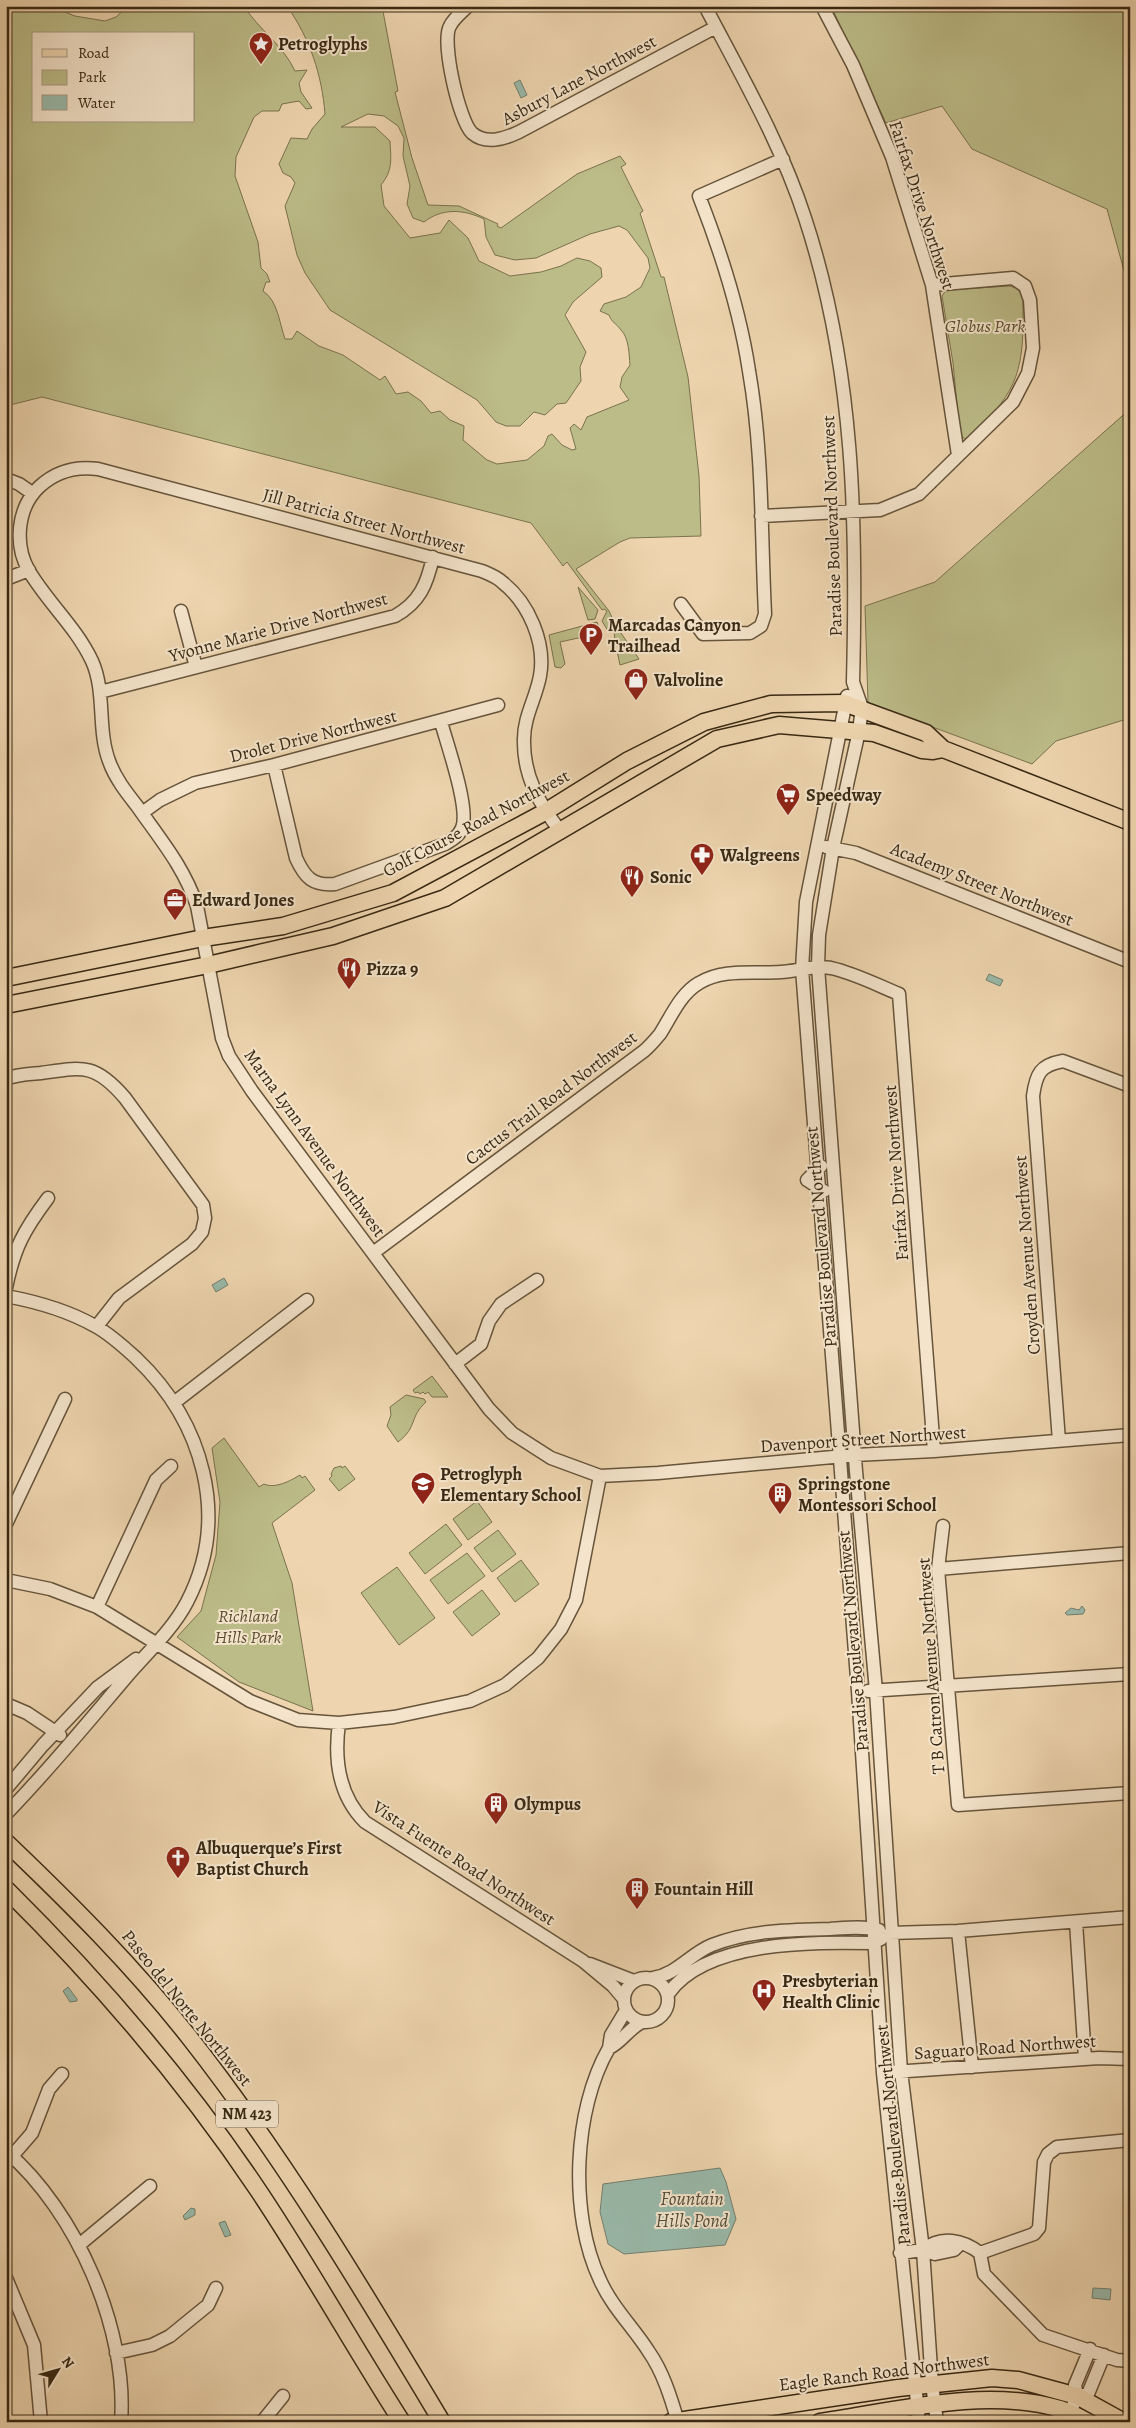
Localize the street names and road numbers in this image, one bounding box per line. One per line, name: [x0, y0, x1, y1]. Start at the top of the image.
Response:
street label: Asbury Lane Northwest: [497, 29, 660, 131]
street label: Fairfax Drive Northwest: [883, 117, 961, 293]
street label: Paradise Boulevard Northwest: [816, 415, 848, 637]
street label: Jill Patricia Street Northwest: [260, 482, 468, 560]
street label: Yvonne Marie Drive Northwest: [165, 586, 390, 668]
street label: Drolet Drive Northwest: [227, 704, 399, 768]
street label: Golf Course Road Northwest: [378, 764, 574, 882]
street label: Academy Street Northwest: [886, 836, 1077, 932]
street label: Cactus Trail Road Northwest: [460, 1025, 642, 1171]
street label: Marna Lynn Avenue Northwest: [239, 1044, 391, 1242]
street label: Fairfax Drive Northwest: [878, 1084, 914, 1262]
street label: Paradise Boulevard Northwest: [799, 1125, 843, 1348]
street label: Croyden Avenue Northwest: [1008, 1155, 1046, 1355]
street label: Davenport Street Northwest: [759, 1420, 967, 1458]
street label: Paradise Boulevard Northwest: [831, 1529, 875, 1752]
street label: T B Catron Avenue Northwest: [911, 1557, 951, 1775]
street label: Vista Fuente Road Northwest: [367, 1794, 560, 1931]
street label: Paseo del Norte Northwest: [116, 1925, 258, 2091]
street label: Paradise Boulevard Northwest: [869, 2023, 917, 2247]
street label: Saguaro Road Northwest: [913, 2029, 1097, 2065]
road number: NM 423: [216, 2100, 278, 2128]
street label: Eagle Ranch Road Northwest: [777, 2347, 991, 2397]

